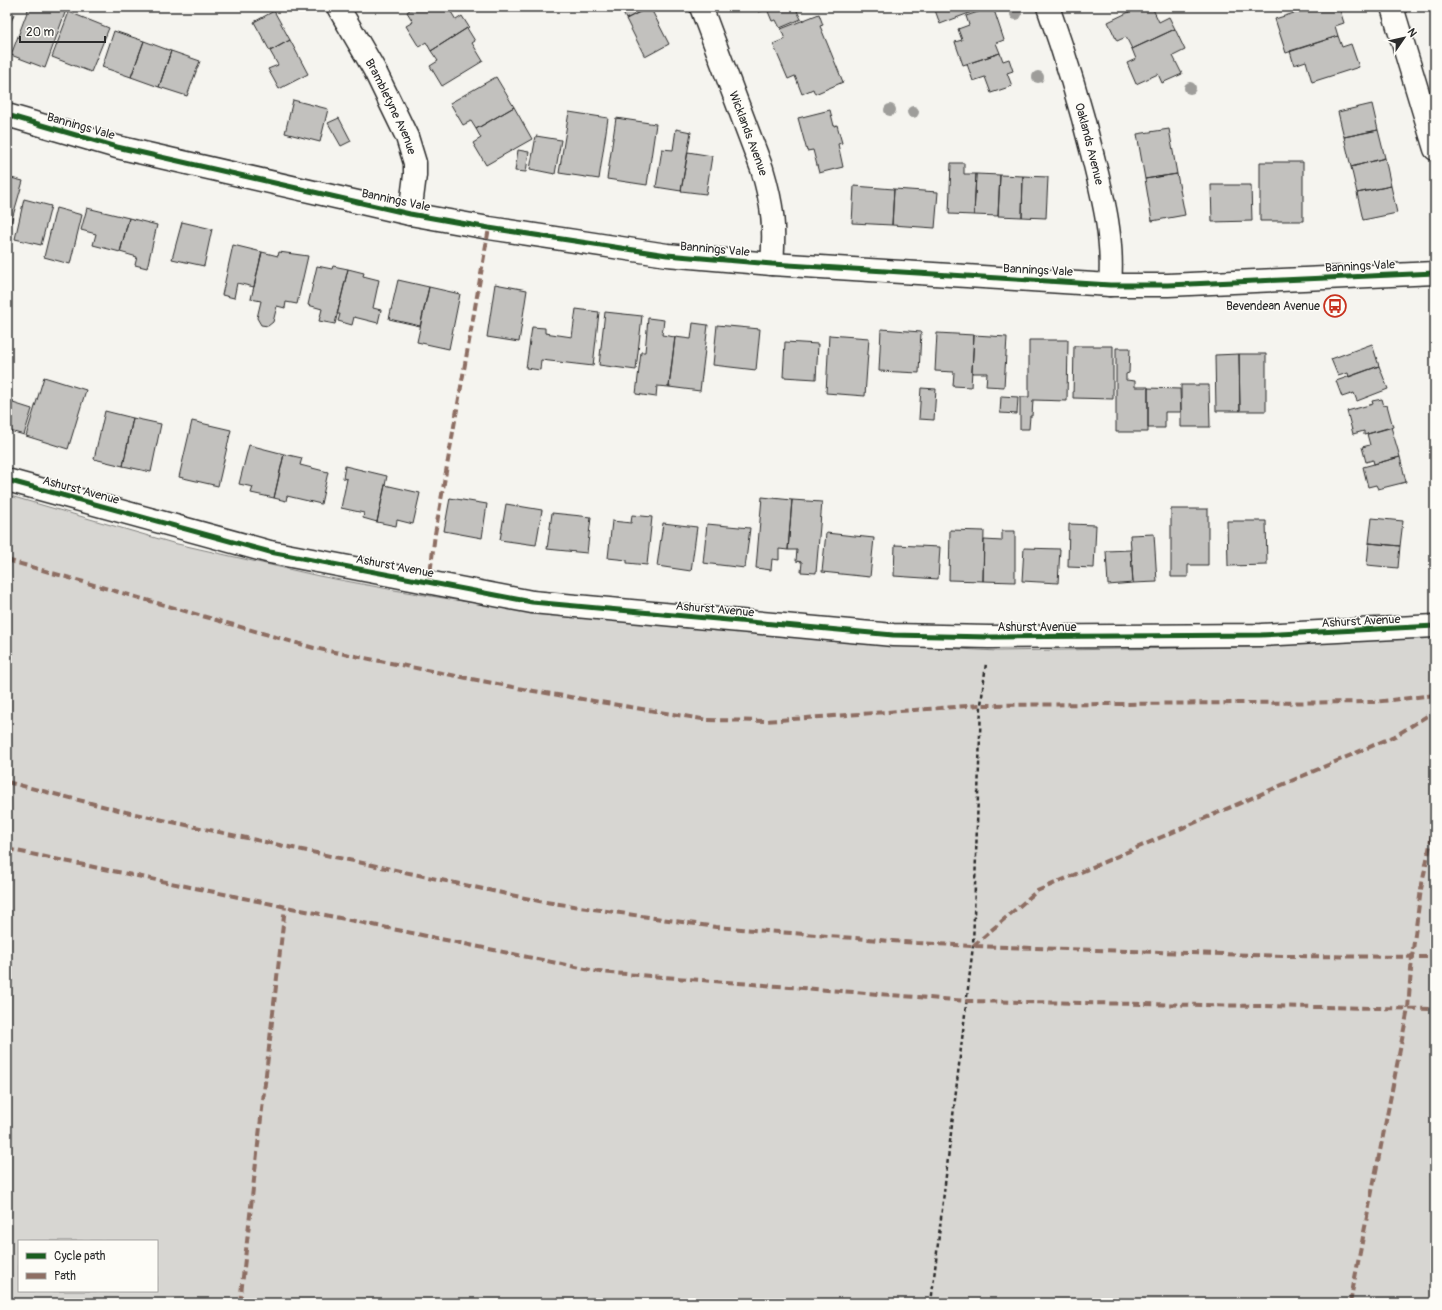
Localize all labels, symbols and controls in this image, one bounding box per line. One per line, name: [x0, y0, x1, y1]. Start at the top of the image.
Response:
scale bar: [20, 18, 105, 44]
north arrow: [1384, 18, 1424, 58]
text: 20 m: [26, 25, 55, 40]
text: N: [1404, 26, 1420, 40]
street label: Brambletyne Avenue: [362, 56, 419, 156]
street label: Wicklands Avenue: [725, 89, 771, 178]
street label: Oaklands Avenue: [1071, 101, 1107, 186]
street label: Bannings Vale: [45, 110, 117, 143]
street label: Bannings Vale: [360, 186, 432, 215]
street label: Bannings Vale: [679, 239, 751, 260]
street label: Bannings Vale: [1325, 257, 1395, 276]
street label: Bannings Vale: [1003, 261, 1073, 280]
bus stop icon: Bevendean Avenue: [1322, 293, 1348, 319]
place label: Bevendean Avenue: [1226, 299, 1320, 314]
street label: Ashurst Avenue: [41, 473, 121, 508]
street label: Ashurst Avenue: [355, 552, 435, 581]
street label: Ashurst Avenue: [675, 599, 755, 620]
street label: Ashurst Avenue: [1321, 612, 1401, 631]
street label: Ashurst Avenue: [998, 620, 1076, 635]
legend: [18, 1240, 158, 1292]
text: Cycle path: [54, 1249, 106, 1264]
text: Path: [54, 1269, 76, 1284]

